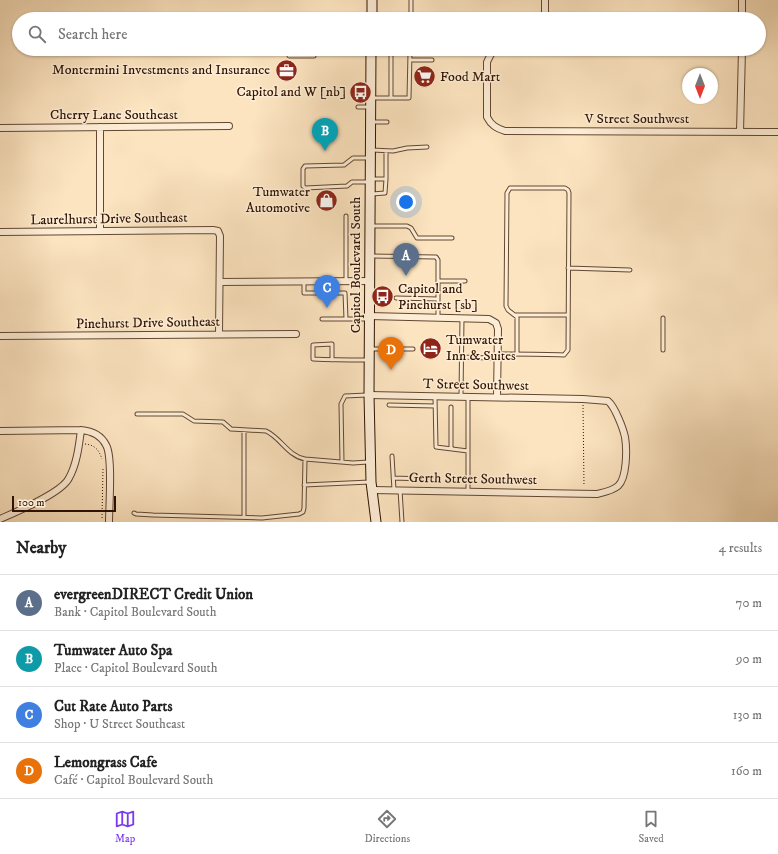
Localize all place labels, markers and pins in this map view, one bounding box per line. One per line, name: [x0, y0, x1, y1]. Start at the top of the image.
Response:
office icon: Montermini Investments and Insurance: [273, 57, 299, 83]
place label: Montermini Investments and Insurance: [52, 61, 270, 79]
supermarket icon: Food Mart: [411, 64, 437, 90]
place label: Food Mart: [440, 68, 501, 86]
bus stop icon: Capitol and W [nb]: [348, 79, 374, 105]
place label: Capitol and W [nb]: [237, 83, 346, 101]
pin: B: [312, 118, 338, 151]
place label: Tumwater Automotive: [246, 183, 311, 217]
shop icon: Tumwater Automotive: [313, 187, 339, 213]
pin: A: [393, 243, 419, 276]
pin: C: [314, 275, 340, 308]
place label: Capitol and Pinehurst [sb]: [398, 280, 478, 314]
bus stop icon: Capitol and Pinehurst [sb]: [369, 284, 395, 310]
place label: Tumwater Inn & Suites: [446, 331, 516, 365]
hotel icon: Tumwater Inn & Suites: [417, 335, 443, 361]
pin: D: [378, 337, 404, 370]

